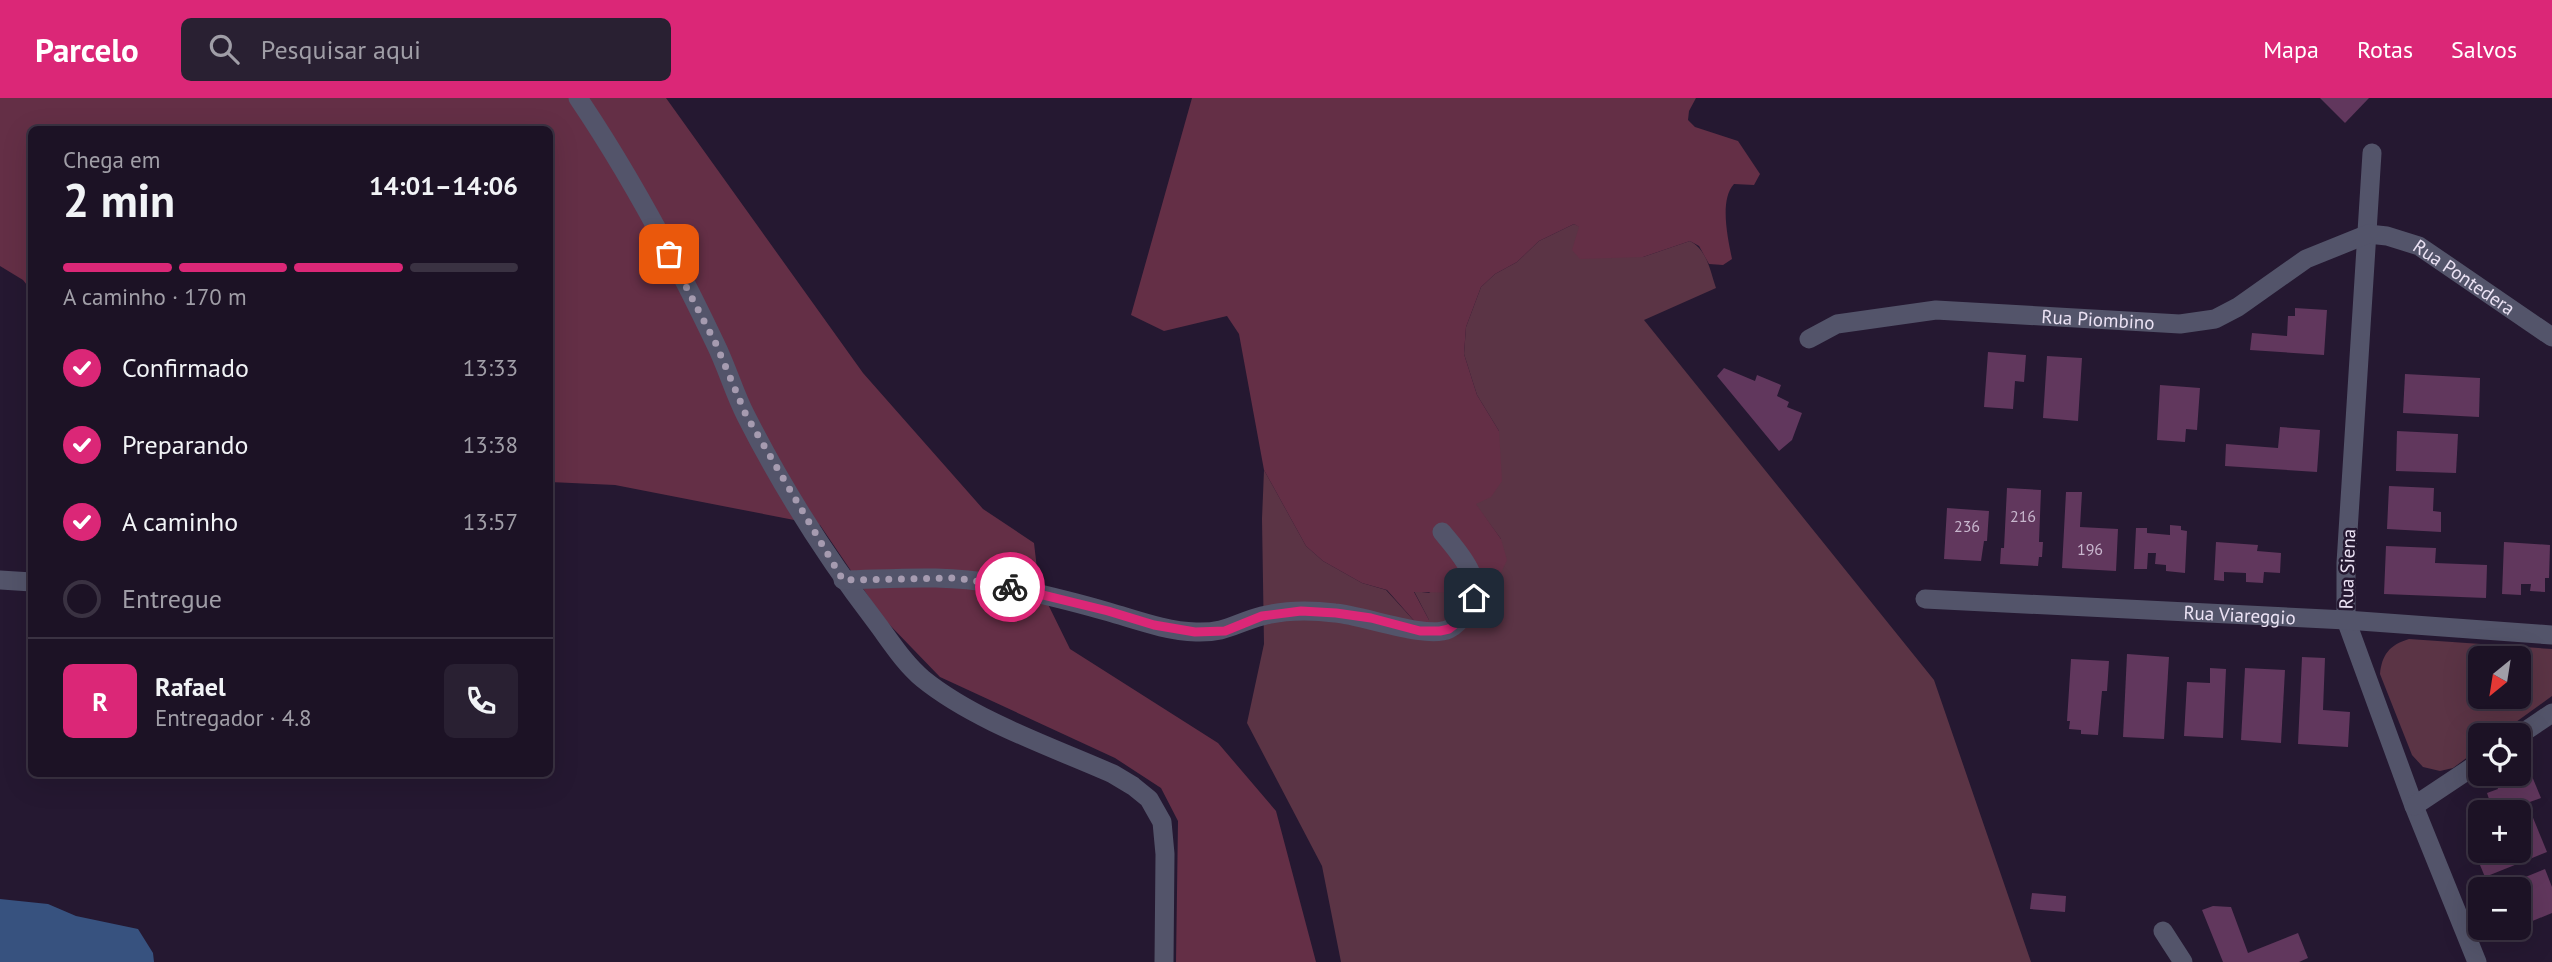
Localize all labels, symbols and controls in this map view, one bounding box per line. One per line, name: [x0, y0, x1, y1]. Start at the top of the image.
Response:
search box: [181, 18, 671, 81]
text: Parcelo: [35, 28, 139, 71]
icon: search: [205, 30, 243, 68]
text: Pesquisar aqui: [261, 33, 421, 66]
text: Mapa: [2263, 34, 2319, 65]
text: Rotas: [2357, 34, 2413, 65]
text: Salvos: [2451, 34, 2517, 65]
text: Chega em: [63, 145, 160, 174]
text: 14:01–14:06: [369, 169, 518, 202]
text: 2 min: [63, 170, 175, 230]
pin: [639, 224, 699, 284]
street label: Rua Pontedera: [2409, 234, 2520, 320]
icon: bag: [650, 235, 688, 273]
text: A caminho · 170 m: [63, 282, 247, 311]
street label: Rua Piombino: [2041, 304, 2155, 335]
icon: check: [63, 349, 101, 387]
text: Confirmado: [122, 351, 249, 384]
text: 13:33: [463, 353, 518, 382]
icon: check: [63, 426, 101, 464]
text: Preparando: [122, 428, 249, 461]
text: 13:38: [463, 430, 518, 459]
icon: check: [63, 503, 101, 541]
text: A caminho: [122, 505, 238, 538]
house number: 216: [2010, 506, 2036, 526]
text: 13:57: [463, 507, 518, 536]
house number: 236: [1954, 516, 1980, 536]
street label: Rua Siena: [2334, 528, 2360, 610]
house number: 196: [2077, 539, 2103, 559]
courier: [975, 552, 1045, 622]
icon: bike: [991, 568, 1029, 606]
pin: [1444, 568, 1504, 628]
icon: home: [1455, 579, 1493, 617]
text: Entregue: [122, 582, 222, 615]
street label: Rua Viareggio: [2183, 600, 2296, 629]
north arrow: [2468, 646, 2530, 709]
map controls: [2468, 646, 2531, 940]
button: phone: [444, 664, 518, 738]
text: Rafael: [155, 670, 226, 703]
text: R: [92, 685, 108, 718]
text: Entregador · 4.8: [155, 703, 312, 732]
button: locate: [2468, 723, 2531, 786]
button: +: [2468, 800, 2531, 863]
button: −: [2468, 877, 2531, 940]

